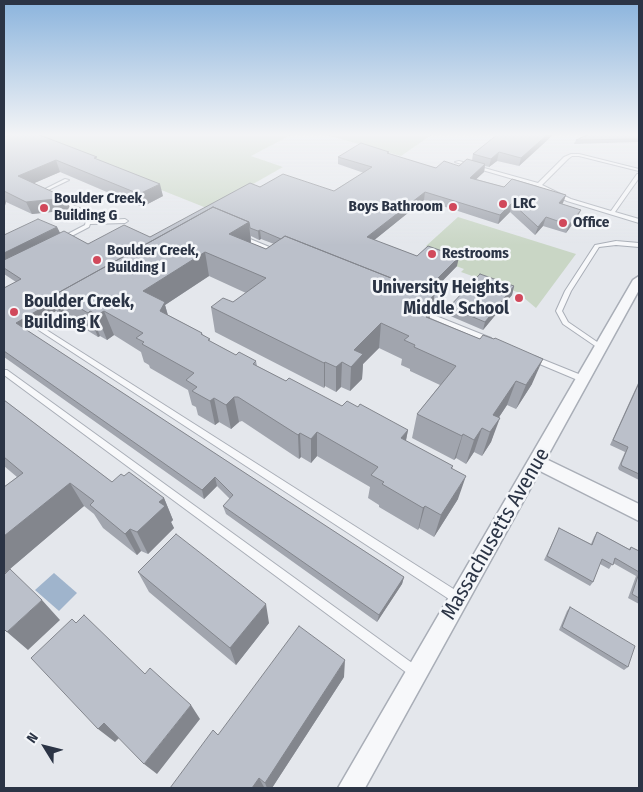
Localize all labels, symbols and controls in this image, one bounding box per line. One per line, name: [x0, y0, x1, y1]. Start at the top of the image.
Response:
place label: Boulder Creek, Building G: [54, 190, 146, 225]
place label: LRC: [513, 195, 536, 213]
place label: Boys Bathroom: [349, 198, 443, 216]
marker: LRC: [497, 198, 509, 210]
marker: Boys Bathroom: [447, 201, 459, 213]
marker: Boulder Creek, Building G: [38, 202, 50, 214]
place label: Office: [573, 214, 609, 232]
marker: Office: [557, 217, 569, 229]
place label: Boulder Creek, Building I: [107, 242, 199, 277]
place label: Restrooms: [442, 245, 509, 263]
marker: Restrooms: [426, 248, 438, 260]
marker: Boulder Creek, Building I: [91, 254, 103, 266]
place label: University Heights Middle School: [372, 277, 509, 320]
place label: Boulder Creek, Building K: [24, 291, 134, 334]
marker: University Heights Middle School: [513, 292, 525, 304]
marker: Boulder Creek, Building K: [8, 306, 20, 318]
street label: Massachusetts Avenue: [437, 444, 555, 624]
north arrow: [20, 722, 70, 772]
text: N: [23, 730, 42, 746]

